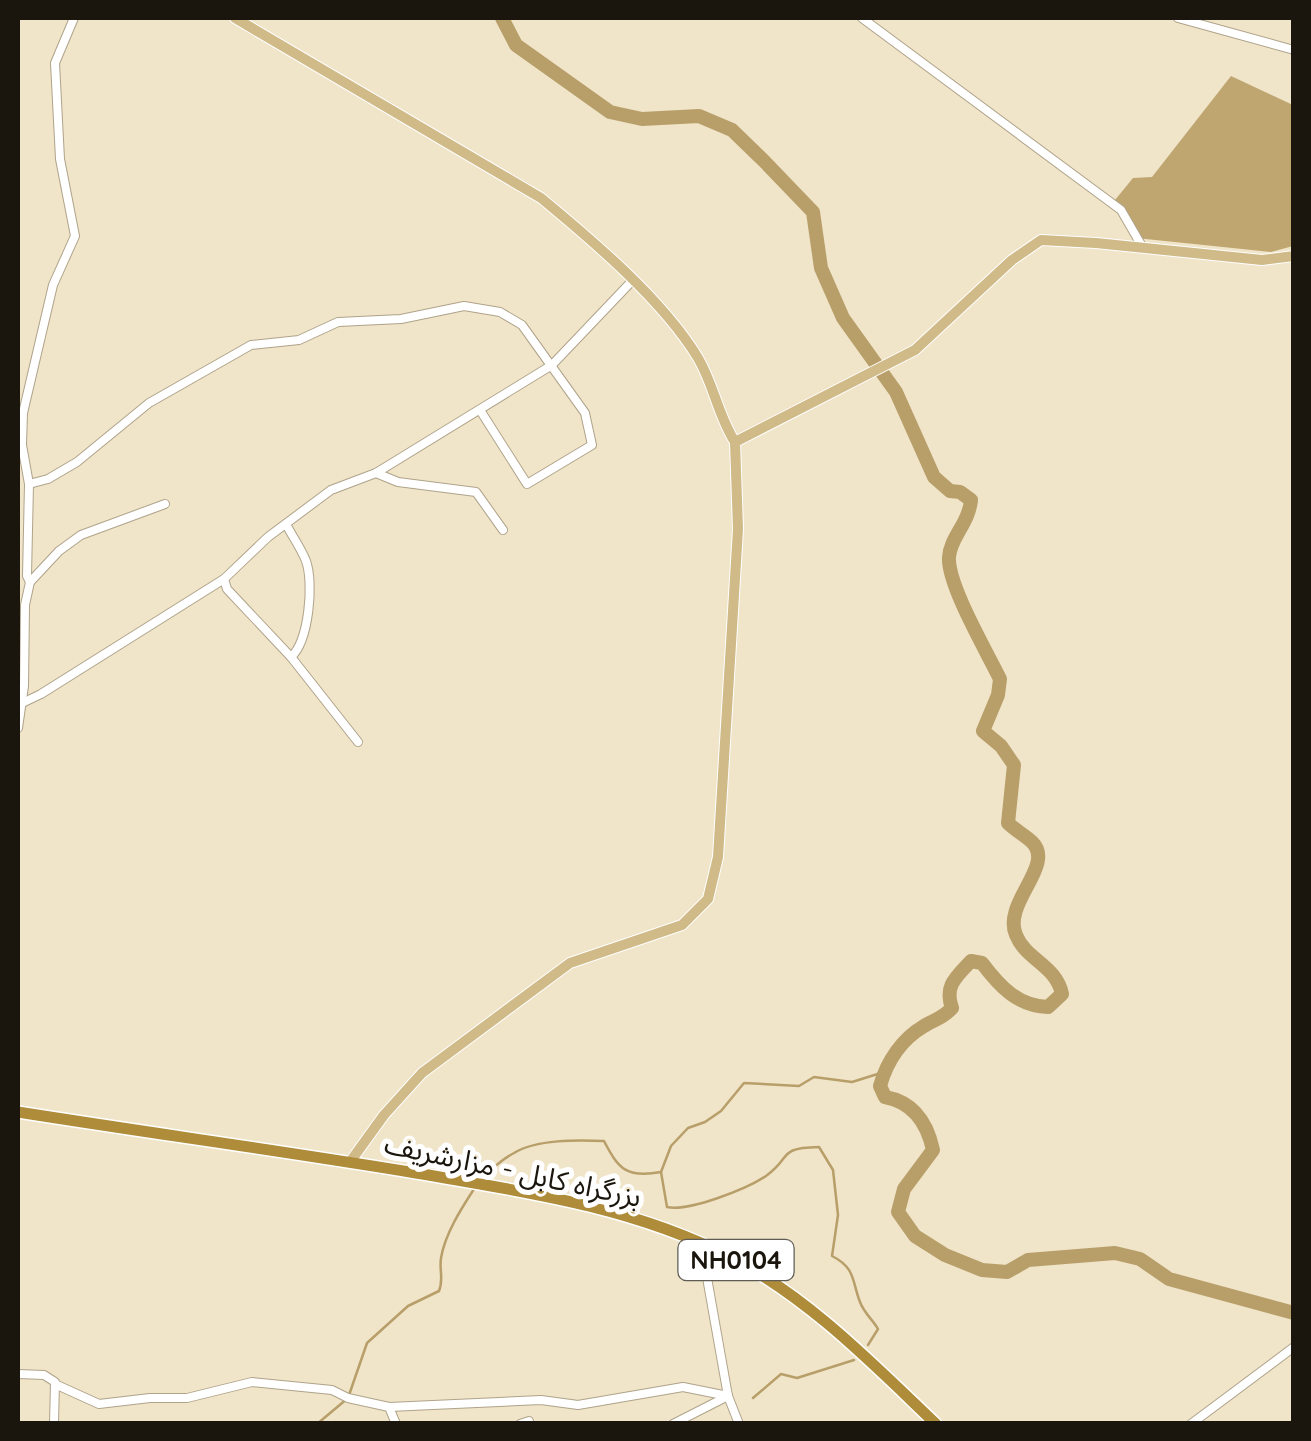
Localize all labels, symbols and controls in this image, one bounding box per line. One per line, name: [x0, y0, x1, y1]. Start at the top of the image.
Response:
street label: بزرگراه کابل - مزارشریف: [381, 1125, 645, 1214]
road number: NH0104: [678, 1240, 794, 1280]

